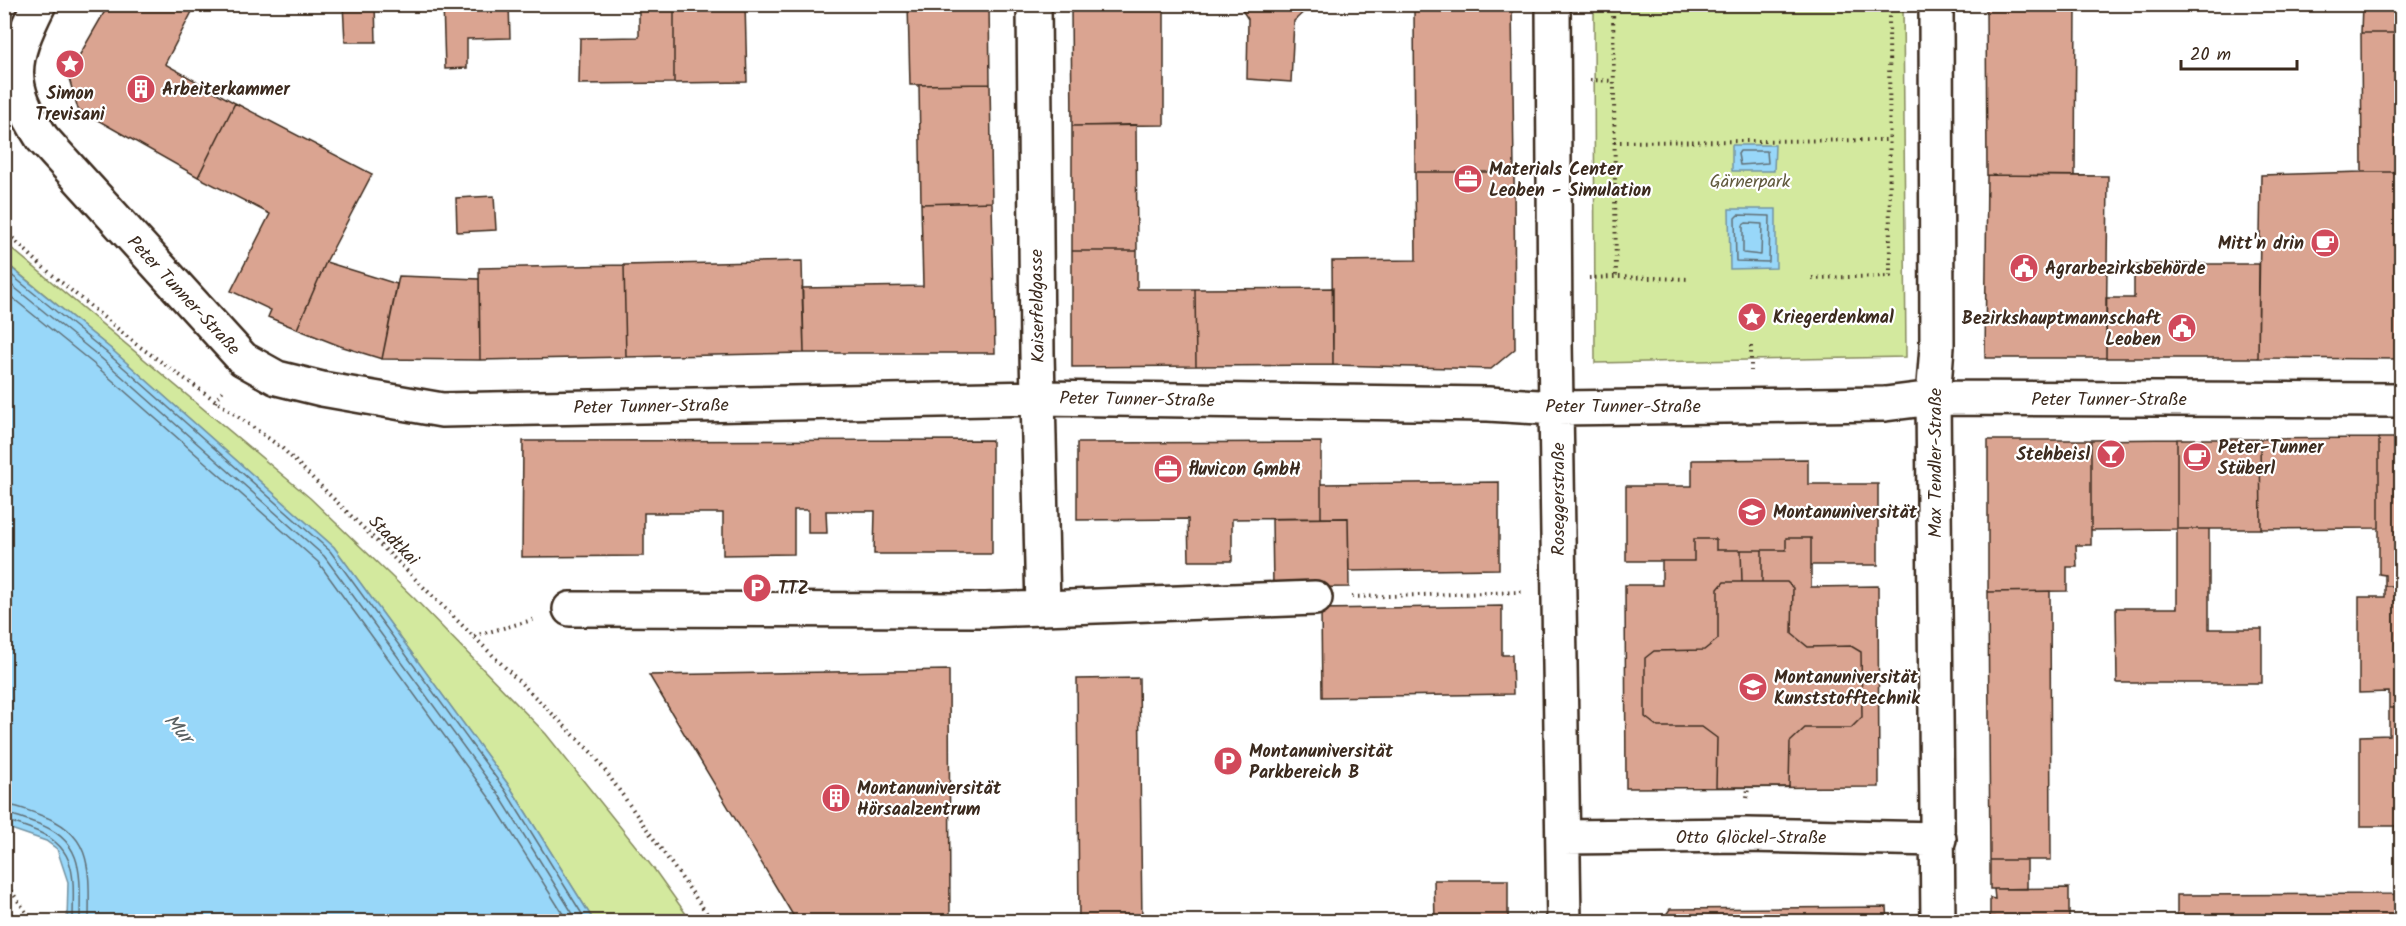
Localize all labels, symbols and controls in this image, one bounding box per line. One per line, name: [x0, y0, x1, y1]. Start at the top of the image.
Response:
scale bar: [2181, 33, 2296, 71]
text: 20 m: [2190, 41, 2231, 70]
place icon: Simon Trevisani: [54, 48, 86, 80]
building icon: Arbeiterkammer: [125, 73, 157, 105]
place label: Arbeiterkammer: [162, 76, 291, 105]
place label: Simon Trevisani: [35, 80, 105, 130]
place label: Materials Center Leoben - Simulation: [1489, 156, 1651, 206]
office icon: Materials Center Leoben - Simulation: [1452, 163, 1484, 195]
park label: Gärnerpark: [1710, 168, 1791, 197]
cafe icon: Mitt'n drin: [2309, 227, 2341, 259]
street label: Peter Tunner-Straße: [119, 229, 247, 363]
place label: Mitt'n drin: [2218, 230, 2304, 259]
street label: Kaiserfeldgasse: [1023, 249, 1054, 363]
public building icon: Agrarbezirksbehörde: [2008, 252, 2040, 284]
place label: Agrarbezirksbehörde: [2045, 255, 2206, 284]
place icon: Kriegerdenkmal: [1736, 301, 1768, 333]
place label: Kriegerdenkmal: [1773, 304, 1894, 333]
place label: Bezirkshauptmannschaft Leoben: [1962, 305, 2162, 355]
public building icon: Bezirkshauptmannschaft Leoben: [2166, 312, 2198, 344]
street label: Peter Tunner-Straße: [1059, 385, 1215, 416]
street label: Peter Tunner-Straße: [2031, 386, 2187, 415]
street label: Max Tendler-Straße: [1922, 388, 1951, 538]
street label: Peter Tunner-Straße: [573, 392, 729, 423]
street label: Peter Tunner-Straße: [1545, 393, 1701, 422]
place label: Peter-Tunner Stüberl: [2218, 434, 2325, 484]
bar icon: Stehbeisl: [2095, 438, 2127, 470]
place label: Stehbeisl: [2016, 441, 2090, 470]
cafe icon: Peter-Tunner Stüberl: [2181, 441, 2213, 473]
street label: Roseggerstraße: [1545, 442, 1574, 556]
office icon: fluvicon GmbH: [1152, 453, 1184, 485]
place label: fluvicon GmbH: [1188, 456, 1301, 485]
school or university icon: Montanuniversität: [1736, 496, 1768, 528]
place label: Montanuniversität: [1773, 499, 1918, 528]
street label: Stadtkai: [361, 509, 426, 574]
parking icon: TTZ: [741, 572, 773, 604]
place label: TTZ: [778, 575, 809, 604]
place label: Montanuniversität Kunststofftechnik: [1774, 664, 1921, 714]
school or university icon: Montanuniversität Kunststofftechnik: [1737, 671, 1769, 703]
water label: Mur: [155, 707, 203, 755]
place label: Montanuniversität Parkbereich B: [1249, 738, 1394, 788]
parking icon: Montanuniversität Parkbereich B: [1212, 745, 1244, 777]
place label: Montanuniversität Hörsaalzentrum: [857, 775, 1002, 825]
building icon: Montanuniversität Hörsaalzentrum: [820, 782, 852, 814]
street label: Otto Glöckel-Straße: [1676, 824, 1826, 853]

